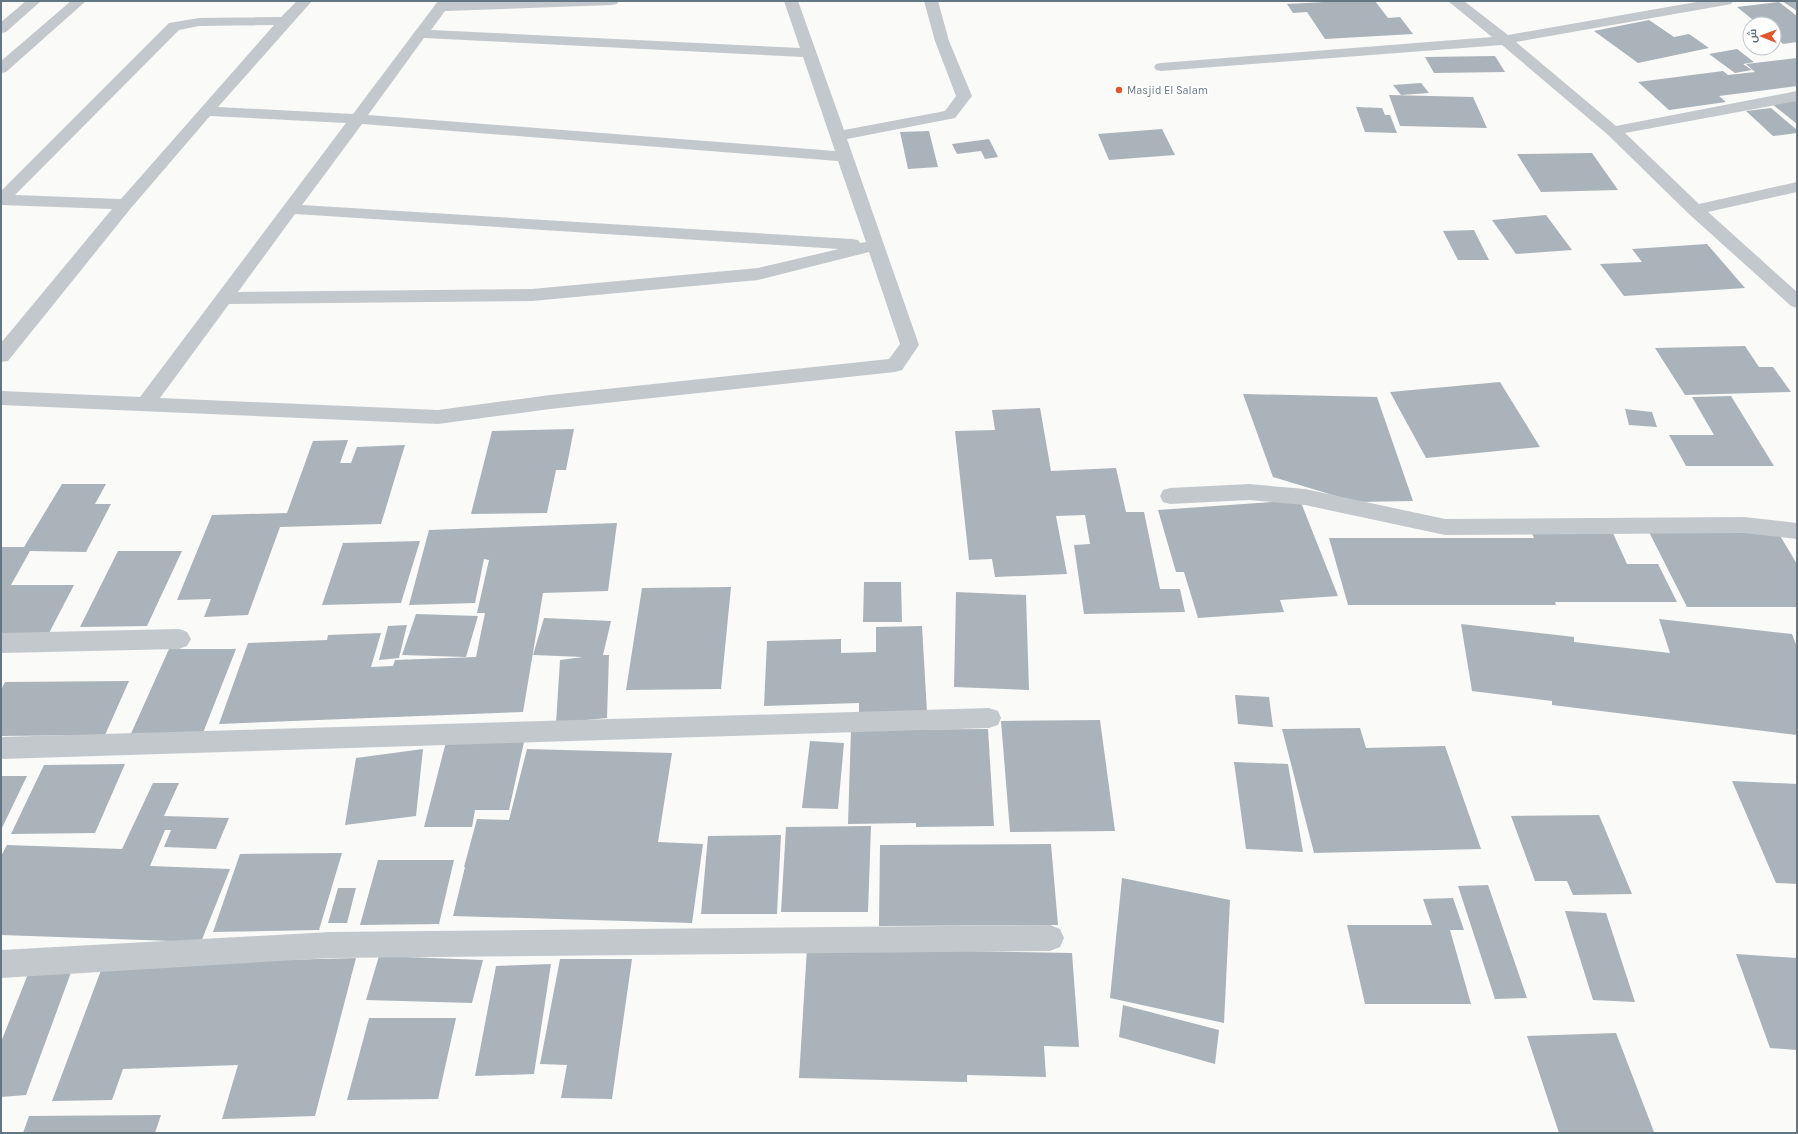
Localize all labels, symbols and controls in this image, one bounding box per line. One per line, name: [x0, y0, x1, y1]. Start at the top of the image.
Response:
north arrow: [1742, 16, 1782, 56]
text: ش: [1746, 29, 1759, 43]
place label: Masjid El Salam: [1127, 84, 1208, 97]
marker: Masjid El Salam: [1114, 85, 1124, 95]

